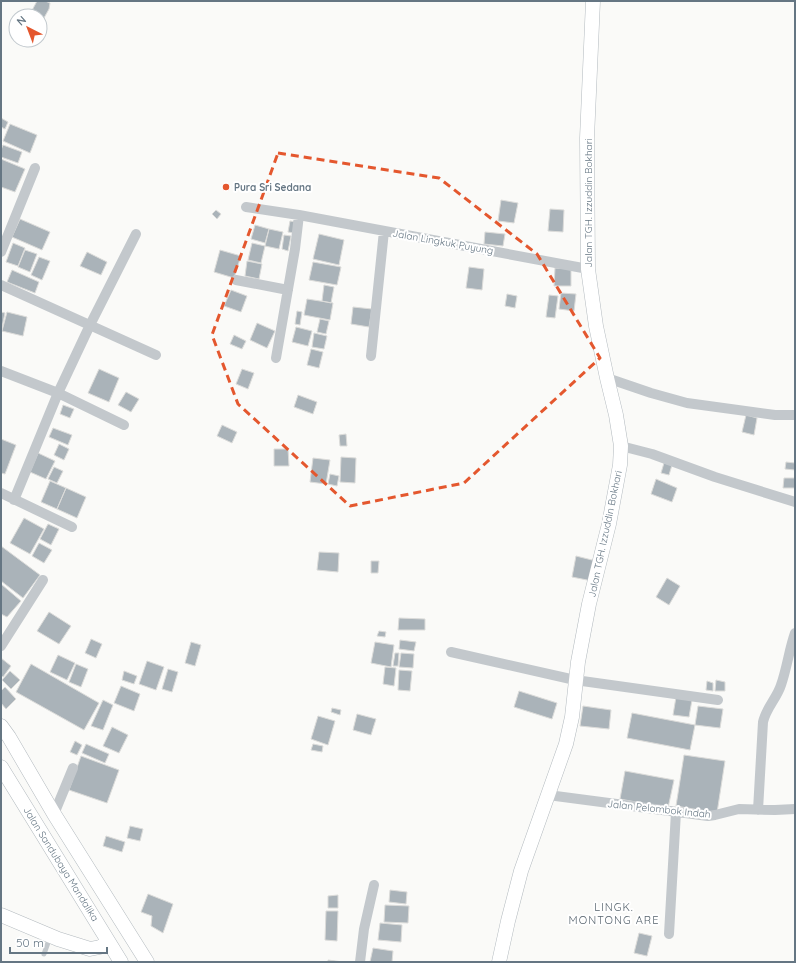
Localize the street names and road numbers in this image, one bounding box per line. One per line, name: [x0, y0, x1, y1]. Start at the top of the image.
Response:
street label: Jalan TGH. Izzuddin Bokhari: [582, 138, 595, 268]
street label: Jalan Lingkuk Puyung: [392, 227, 494, 257]
street label: Jalan TGH. Izzuddin Bokhari: [585, 469, 625, 599]
street label: Jalan Pelombok Indah: [607, 797, 711, 821]
street label: Jalan Sandubaya Mandalika: [20, 804, 102, 924]

